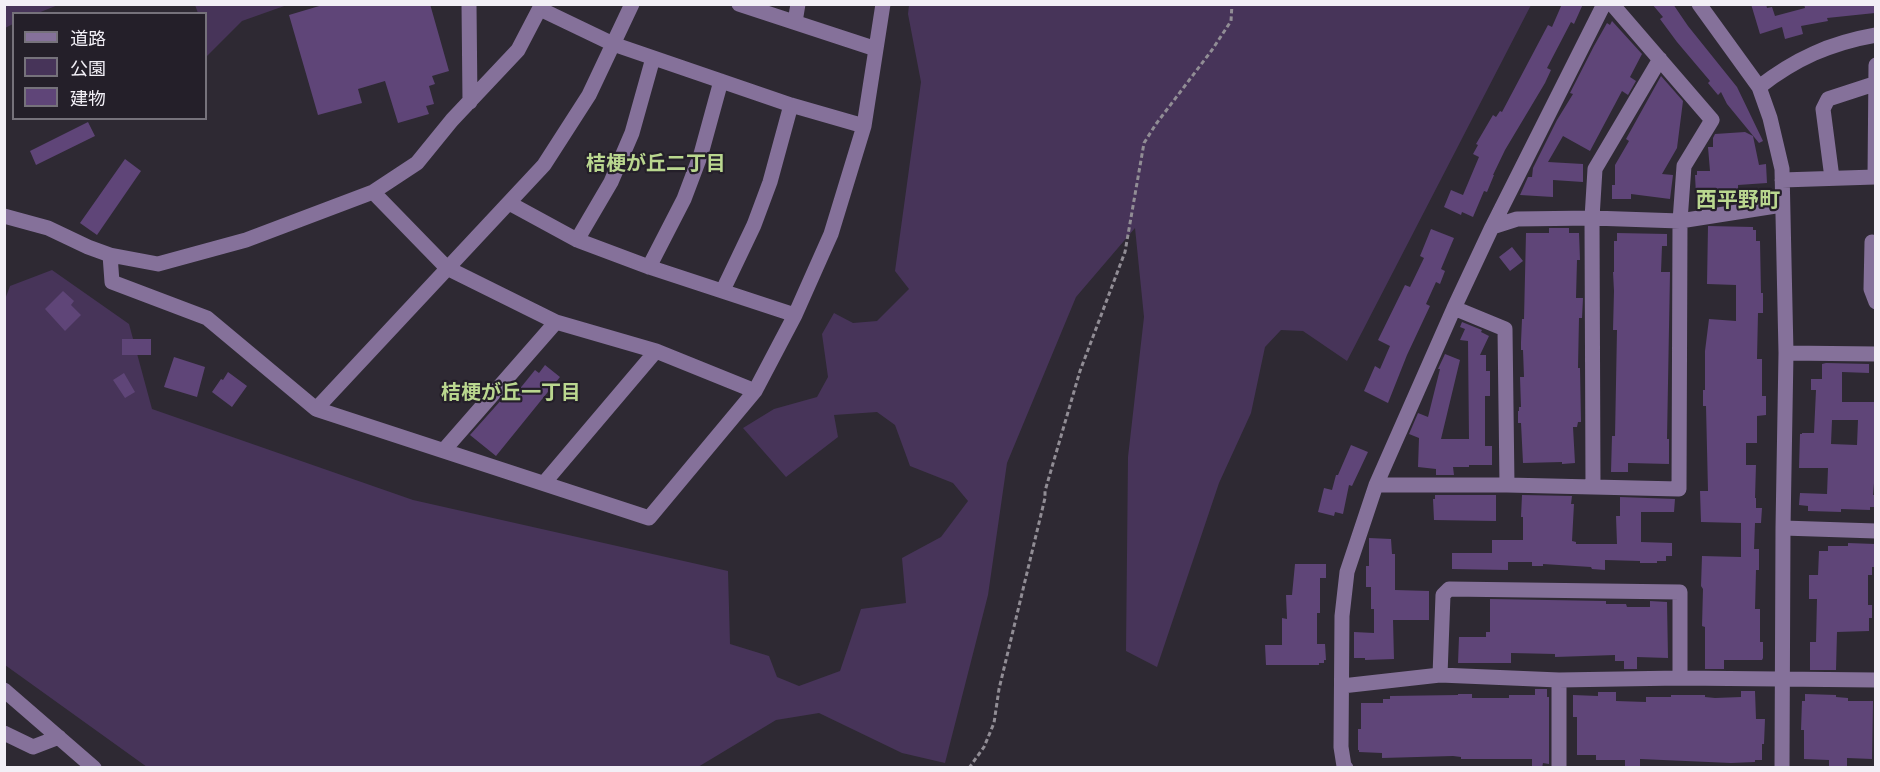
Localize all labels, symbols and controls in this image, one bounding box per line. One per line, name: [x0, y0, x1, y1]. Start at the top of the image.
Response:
legend: [12, 12, 207, 120]
text: 道路: [70, 28, 106, 50]
text: 公園: [70, 58, 106, 80]
text: 建物: [70, 88, 106, 110]
district label: 桔梗が丘二丁目: [586, 152, 726, 176]
district label: 西平野町: [1696, 188, 1780, 214]
district label: 桔梗が丘一丁目: [441, 381, 581, 405]

